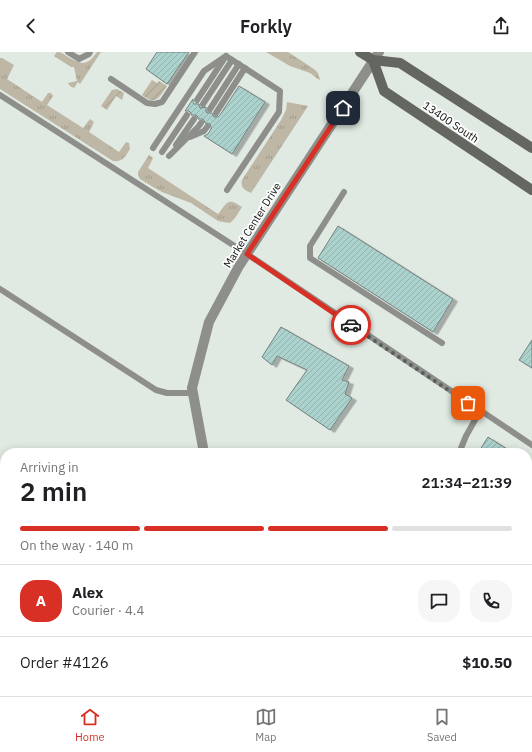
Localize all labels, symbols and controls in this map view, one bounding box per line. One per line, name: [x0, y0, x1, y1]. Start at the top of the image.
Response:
icon: back: [20, 15, 42, 37]
text: Forkly: [240, 15, 292, 38]
icon: share: [490, 15, 512, 37]
pin: [326, 91, 360, 125]
icon: home: [332, 97, 354, 119]
street label: 13400 South: [420, 98, 482, 146]
street label: Market Center Drive: [220, 180, 284, 270]
courier: [331, 305, 371, 345]
icon: car: [340, 314, 362, 336]
pin: [451, 386, 485, 420]
icon: bag: [457, 392, 479, 414]
text: Arriving in: [20, 459, 79, 476]
text: 21:34–21:39: [422, 473, 512, 492]
text: 2 min: [20, 474, 87, 508]
text: On the way · 140 m: [20, 537, 133, 554]
button: chat: [418, 580, 460, 622]
button: phone: [470, 580, 512, 622]
text: Alex: [72, 583, 103, 602]
text: A: [36, 591, 46, 610]
text: Courier · 4.4: [72, 602, 144, 619]
text: Order #4126: [20, 653, 109, 672]
text: $10.50: [462, 653, 512, 672]
tab: Home: [75, 706, 105, 744]
tab: Map: [255, 706, 277, 744]
tab: Saved: [427, 706, 457, 744]

